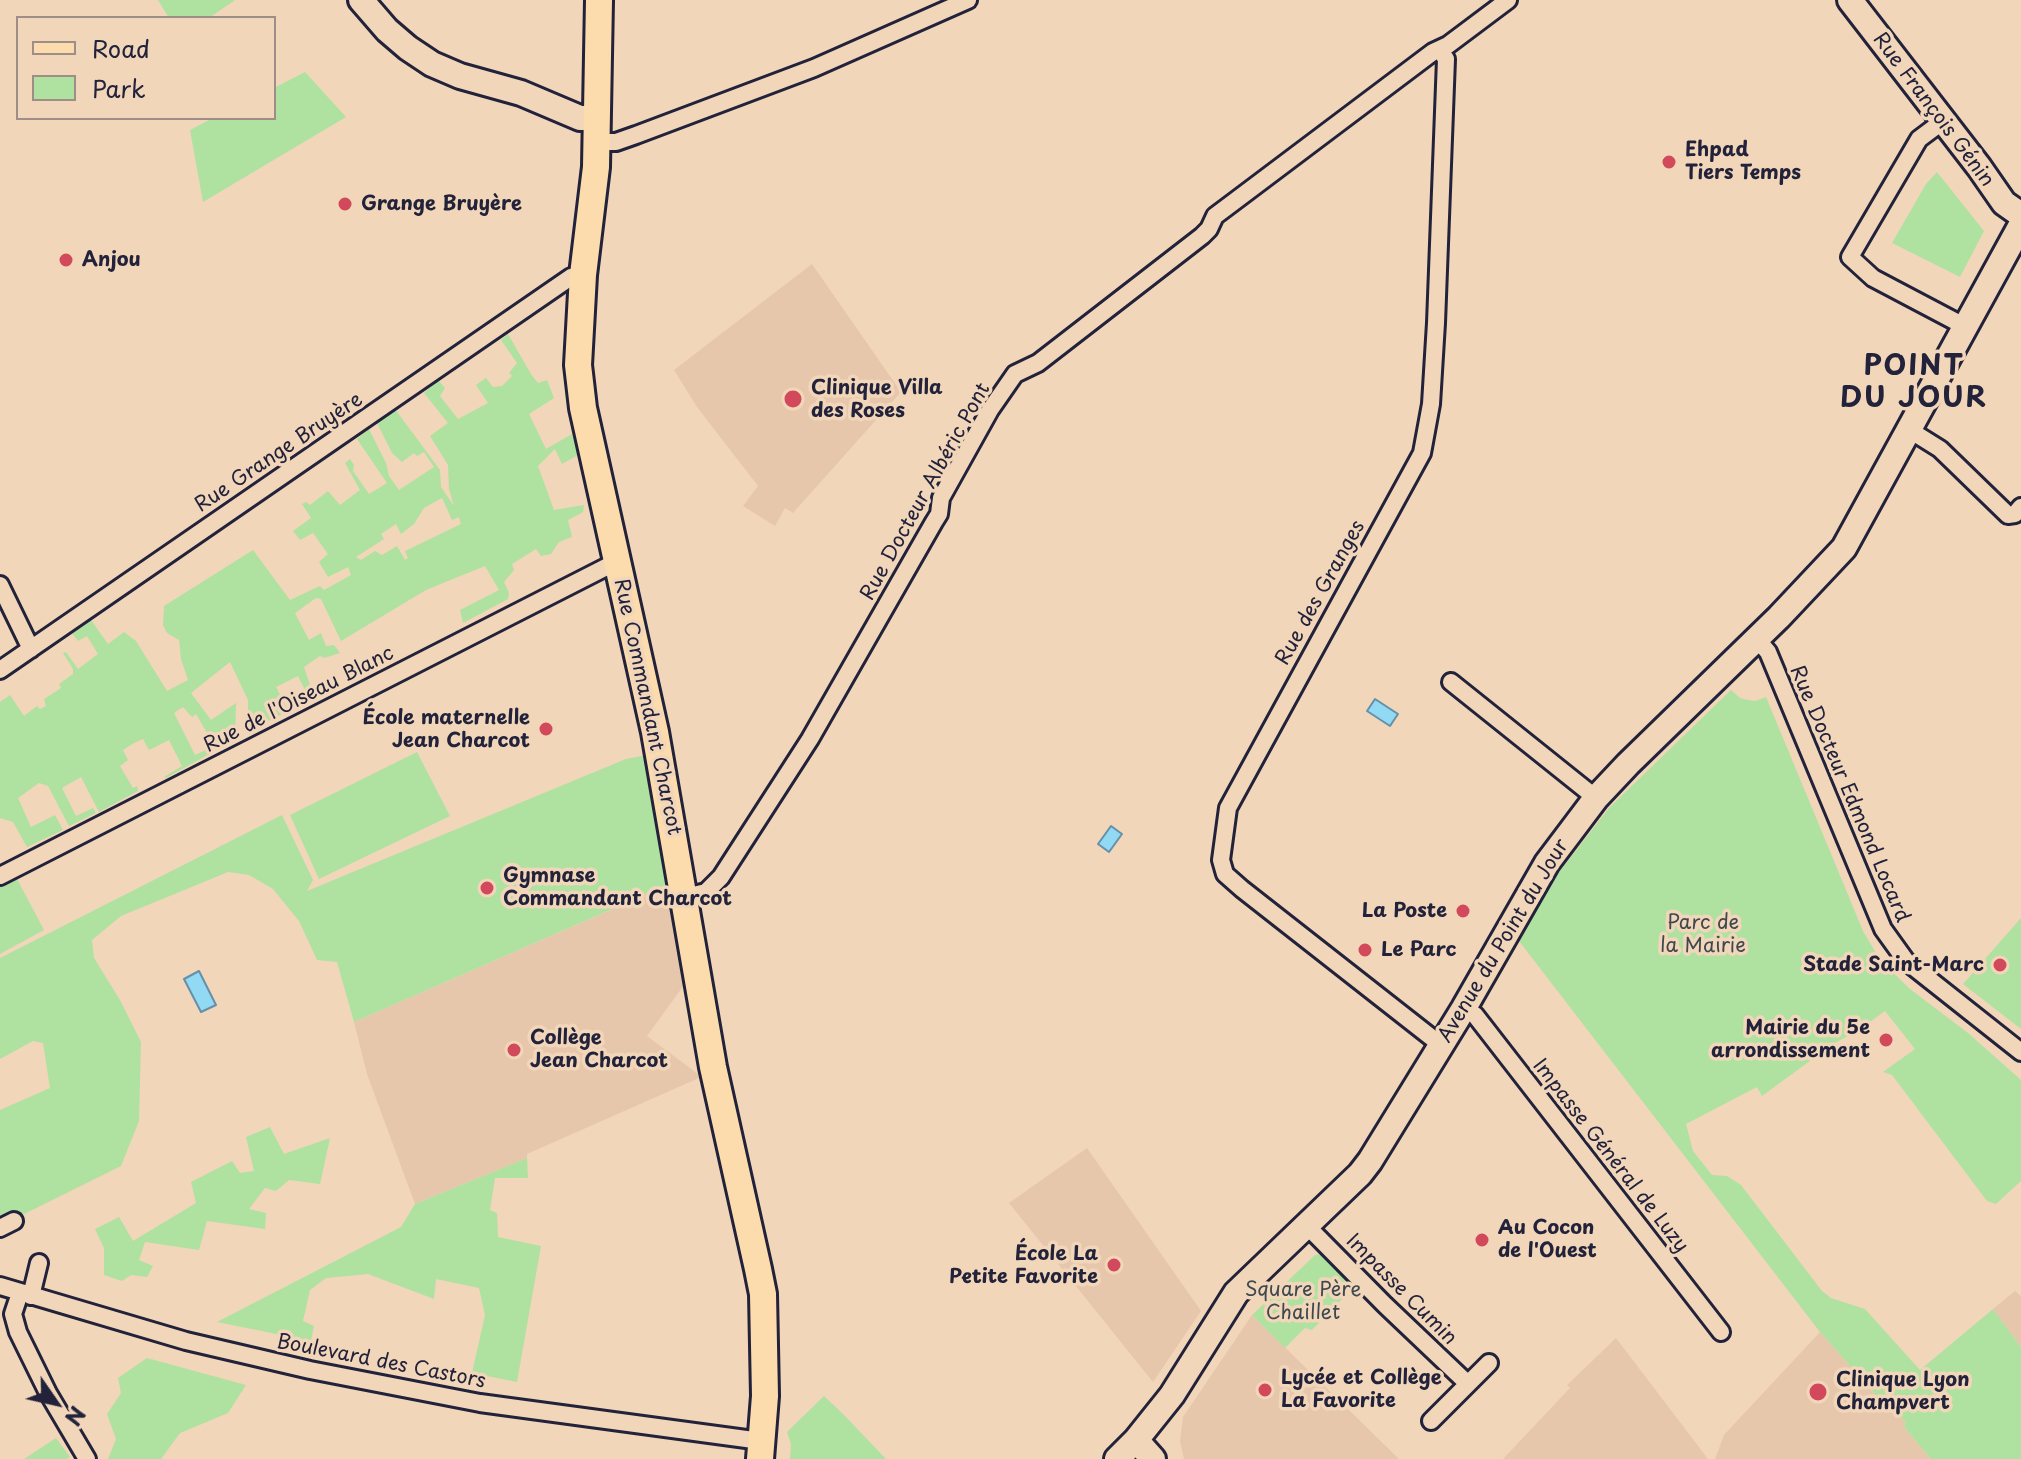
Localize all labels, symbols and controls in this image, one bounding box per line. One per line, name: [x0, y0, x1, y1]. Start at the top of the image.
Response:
legend: [16, 16, 276, 120]
street label: Rue François Génin: [1867, 28, 1999, 192]
text: Road: [92, 30, 150, 66]
text: Park: [92, 70, 146, 106]
place label: Ehpad Tiers Temps: [1685, 138, 1801, 185]
marker: Ehpad Tiers Temps: [1660, 153, 1678, 171]
place label: Grange Bruyère: [361, 192, 522, 216]
marker: Grange Bruyère: [336, 195, 354, 213]
place label: Anjou: [82, 248, 141, 272]
marker: Anjou: [57, 251, 75, 269]
district label: POINT DU JOUR: [1841, 350, 1987, 416]
place label: Clinique Villa des Roses: [811, 376, 942, 423]
street label: Rue Docteur Albéric Pont: [856, 379, 996, 605]
street label: Rue Grange Bruyère: [191, 388, 367, 518]
marker: Clinique Villa des Roses: [782, 388, 804, 410]
street label: Rue des Granges: [1271, 516, 1371, 670]
street label: Rue Commandant Charcot: [608, 577, 686, 837]
street label: Rue de l'Oiseau Blanc: [200, 642, 398, 758]
street label: Rue Docteur Edmond Locard: [1784, 662, 1914, 926]
place label: École maternelle Jean Charcot: [363, 706, 530, 753]
marker: École maternelle Jean Charcot: [537, 720, 555, 738]
street label: Avenue du Point du Jour: [1434, 835, 1574, 1047]
place label: Gymnase Commandant Charcot: [503, 864, 732, 911]
marker: Gymnase Commandant Charcot: [478, 879, 496, 897]
place label: La Poste: [1362, 899, 1447, 923]
marker: La Poste: [1454, 902, 1472, 920]
park label: Parc de la Mairie: [1660, 911, 1746, 958]
place label: Le Parc: [1381, 938, 1457, 962]
marker: Le Parc: [1356, 941, 1374, 959]
place label: Stade Saint-Marc: [1803, 953, 1984, 977]
marker: Stade Saint-Marc: [1991, 956, 2009, 974]
place label: Mairie du 5e arrondissement: [1711, 1016, 1870, 1063]
place label: Collège Jean Charcot: [530, 1026, 668, 1073]
marker: Mairie du 5e arrondissement: [1877, 1031, 1895, 1049]
marker: Collège Jean Charcot: [505, 1041, 523, 1059]
street label: Impasse Général de Luzy: [1527, 1055, 1693, 1257]
place label: Au Cocon de l'Ouest: [1498, 1216, 1597, 1263]
street label: Impasse Cumin: [1341, 1230, 1461, 1350]
marker: Au Cocon de l'Ouest: [1473, 1231, 1491, 1249]
place label: École La Petite Favorite: [949, 1242, 1098, 1289]
marker: École La Petite Favorite: [1105, 1256, 1123, 1274]
park label: Square Père Chaillet: [1245, 1278, 1361, 1325]
street label: Boulevard des Castors: [274, 1330, 488, 1394]
north arrow: [16, 1363, 96, 1443]
place label: Lycée et Collège La Favorite: [1281, 1366, 1442, 1413]
place label: Clinique Lyon Champvert: [1836, 1368, 1970, 1415]
marker: Lycée et Collège La Favorite: [1256, 1381, 1274, 1399]
marker: Clinique Lyon Champvert: [1807, 1381, 1829, 1403]
text: N: [58, 1400, 95, 1433]

